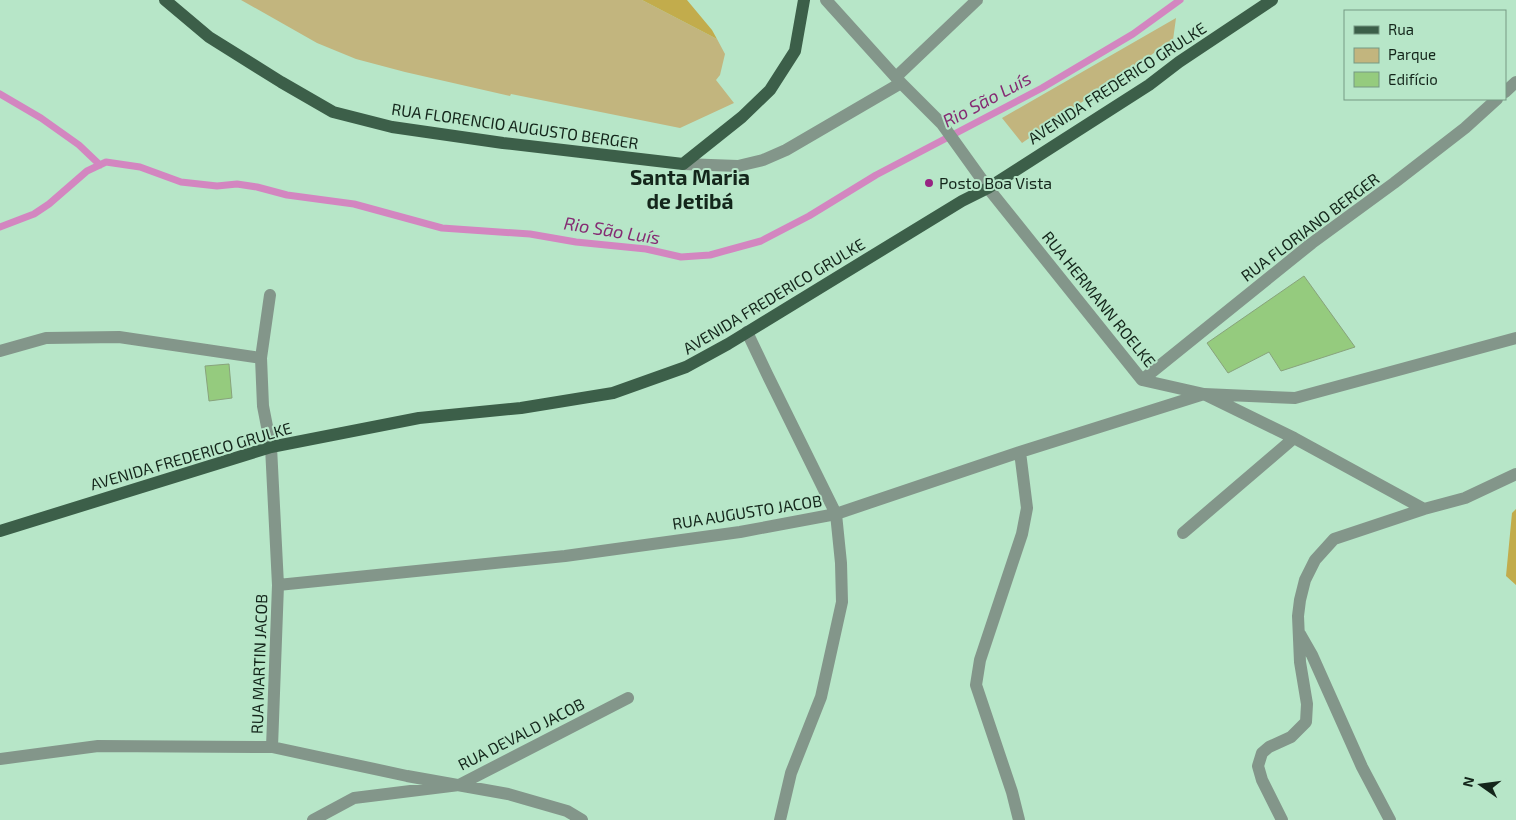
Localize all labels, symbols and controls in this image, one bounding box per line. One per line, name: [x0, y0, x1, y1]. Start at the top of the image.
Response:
legend: [1344, 10, 1506, 100]
street label: AVENIDA FREDERICO GRULKE: [1024, 18, 1209, 147]
text: Rua: [1388, 20, 1414, 38]
text: Parque: [1388, 45, 1436, 63]
water label: Rio São Luís: [938, 67, 1035, 132]
text: Edifício: [1388, 70, 1438, 88]
street label: RUA FLORENCIO AUGUSTO BERGER: [390, 99, 640, 152]
district label: Santa Maria de Jetibá: [630, 164, 750, 213]
street label: RUA FLORIANO BERGER: [1237, 168, 1383, 285]
place label: Posto Boa Vista: [939, 173, 1052, 192]
marker: Posto Boa Vista: [923, 177, 935, 189]
water label: Rio São Luís: [562, 212, 662, 248]
street label: RUA HERMANN ROELKE: [1039, 227, 1160, 370]
street label: AVENIDA FREDERICO GRULKE: [679, 234, 868, 357]
street label: AVENIDA FREDERICO GRULKE: [88, 418, 294, 493]
street label: RUA AUGUSTO JACOB: [671, 490, 823, 533]
street label: RUA MARTIN JACOB: [247, 594, 270, 734]
street label: RUA DEVALD JACOB: [454, 693, 587, 774]
north arrow: [1456, 760, 1506, 810]
text: N: [1458, 775, 1477, 789]

